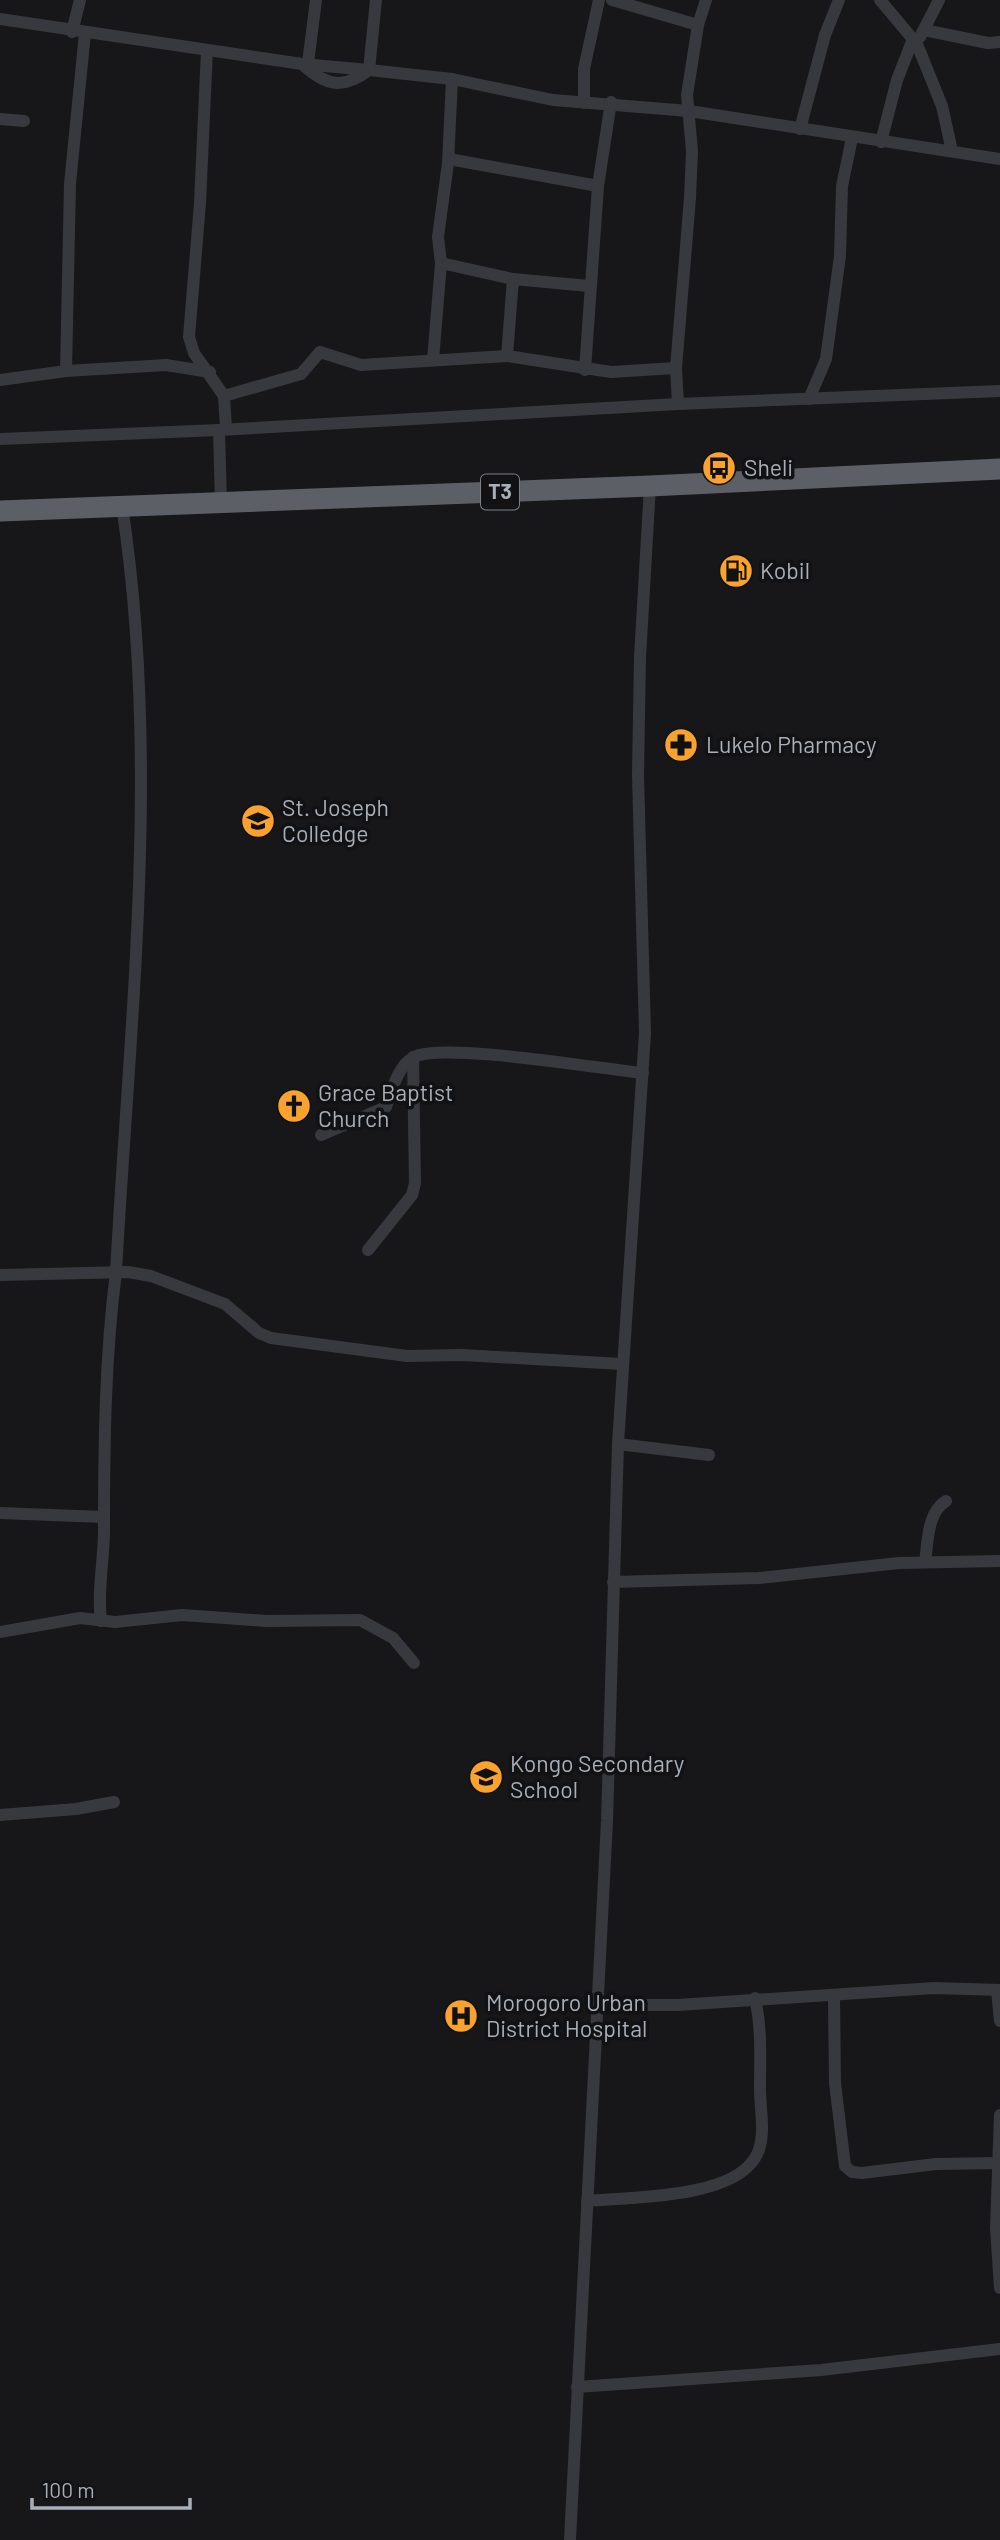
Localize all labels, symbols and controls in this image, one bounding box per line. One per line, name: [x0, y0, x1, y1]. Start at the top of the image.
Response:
bus stop icon: Sheli: [700, 449, 738, 487]
place label: Sheli: [744, 453, 793, 481]
road number: T3: [481, 475, 519, 510]
fuel station icon: Kobil: [717, 552, 755, 590]
place label: Kobil: [760, 556, 810, 584]
pharmacy icon: Lukelo Pharmacy: [662, 726, 700, 764]
place label: Lukelo Pharmacy: [706, 730, 877, 758]
place label: St. Joseph Colledge: [282, 793, 389, 847]
school or university icon: St. Joseph Colledge: [239, 802, 277, 840]
place label: Grace Baptist Church: [318, 1078, 453, 1132]
church icon: Grace Baptist Church: [275, 1087, 313, 1125]
place label: Kongo Secondary School: [510, 1749, 685, 1803]
school or university icon: Kongo Secondary School: [467, 1758, 505, 1796]
place label: Morogoro Urban District Hospital: [486, 1988, 647, 2042]
hospital icon: Morogoro Urban District Hospital: [442, 1997, 480, 2035]
scale bar: [32, 2466, 189, 2510]
text: 100 m: [42, 2477, 95, 2502]

